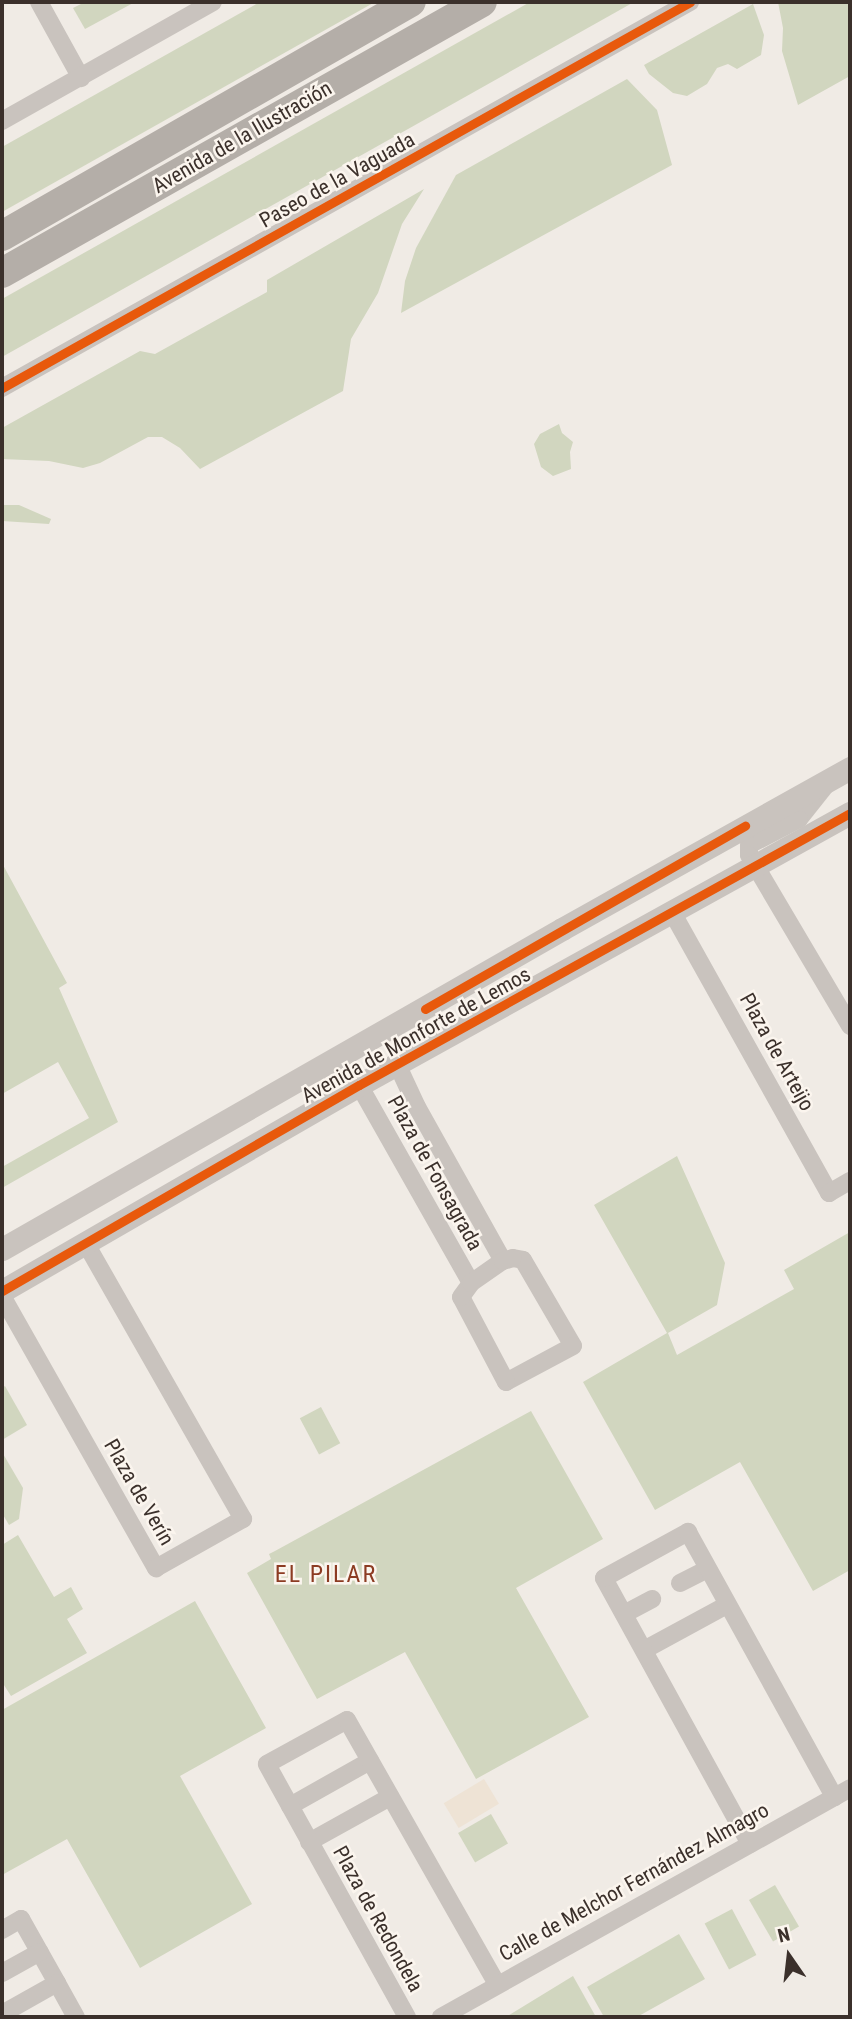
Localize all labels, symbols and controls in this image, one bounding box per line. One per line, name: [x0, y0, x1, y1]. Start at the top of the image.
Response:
street label: Avenida de la Ilustración: [148, 75, 336, 199]
street label: Paseo de la Vaguada: [255, 127, 419, 233]
street label: Avenida de Monforte de Lemos: [297, 961, 535, 1109]
street label: Plaza de Arteijo: [734, 989, 820, 1115]
street label: Plaza de Fonsagrada: [382, 1091, 488, 1255]
street label: Plaza de Verín: [98, 1434, 180, 1550]
district label: EL PILAR: [276, 1561, 376, 1589]
street label: Calle de Melchor Fernández Almagro: [495, 1797, 773, 1967]
street label: Plaza de Redondela: [327, 1842, 429, 1996]
north arrow: [754, 1921, 824, 1991]
text: N: [775, 1923, 792, 1948]

